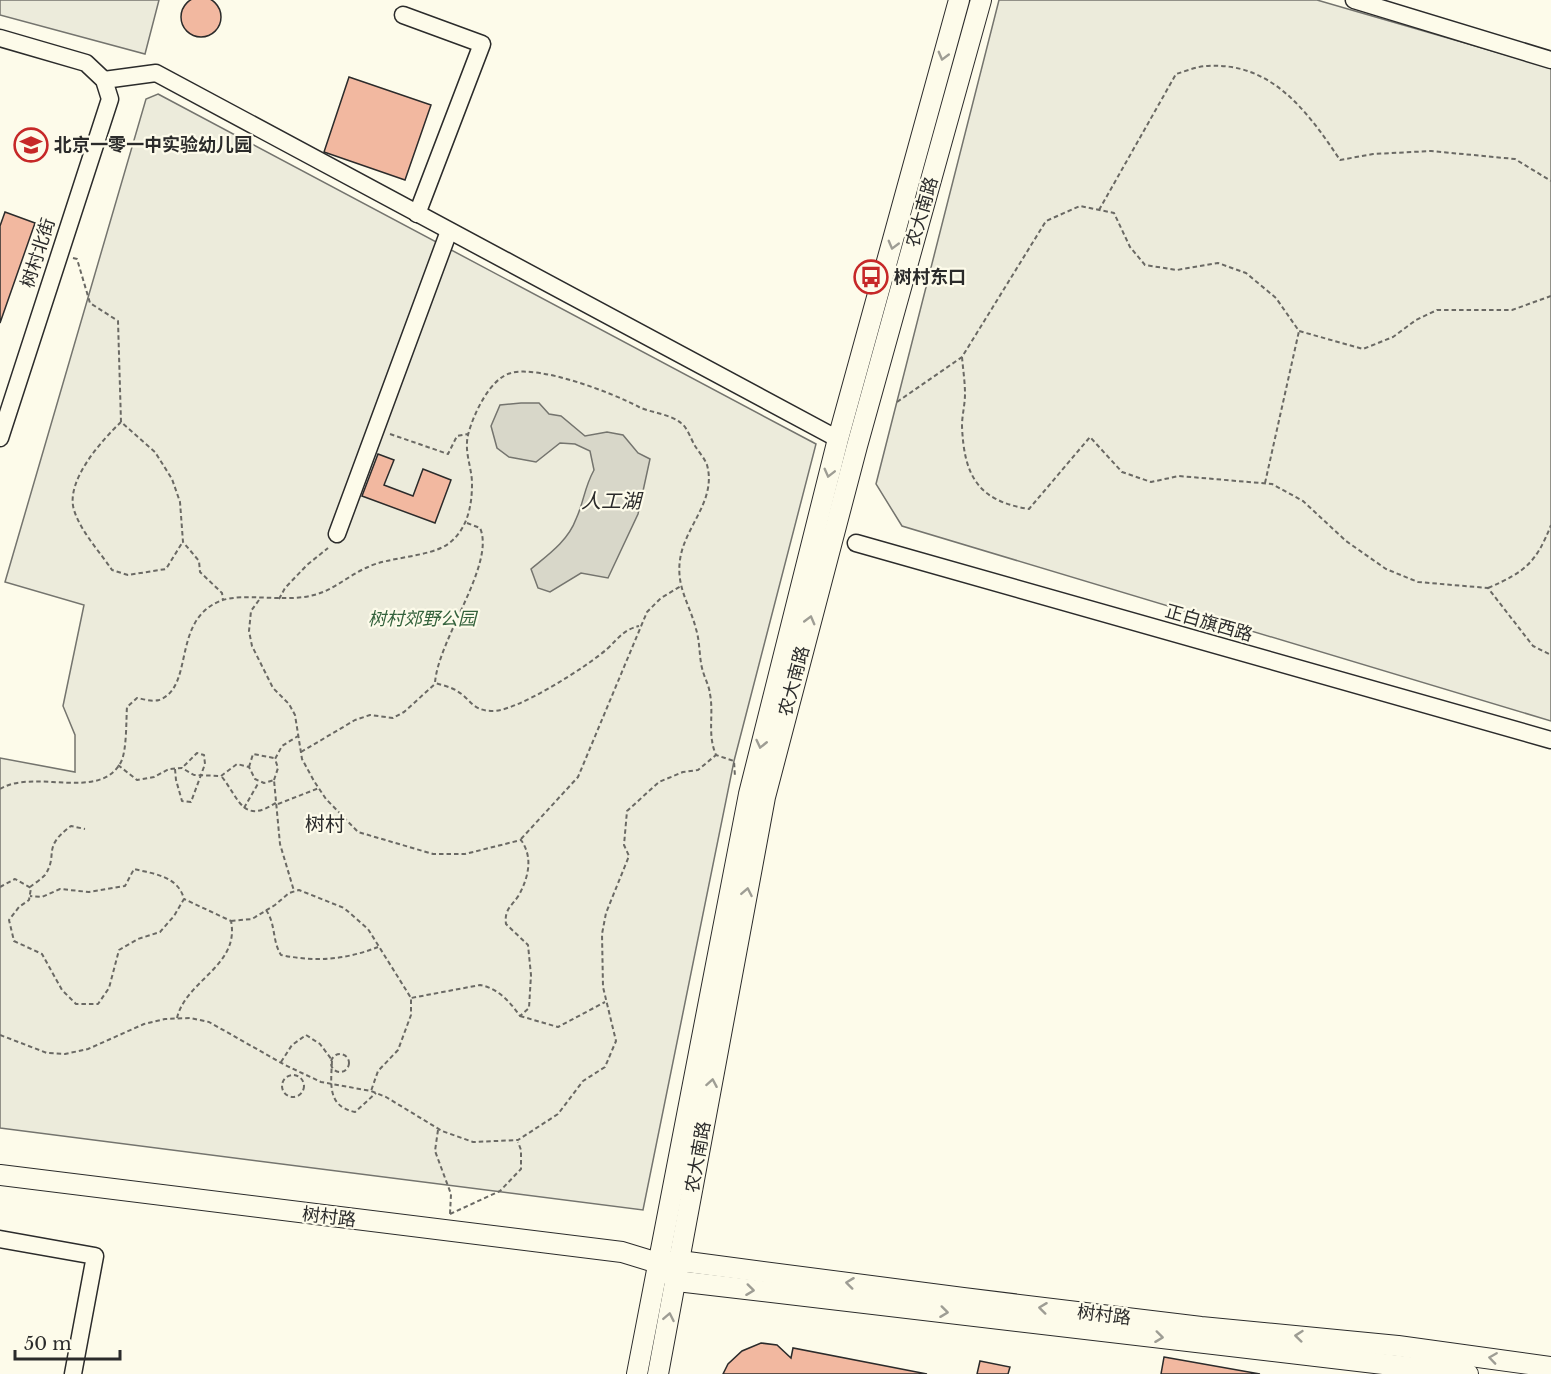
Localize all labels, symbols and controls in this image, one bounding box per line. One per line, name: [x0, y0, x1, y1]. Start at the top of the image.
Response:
one-way arrow: [938, 51, 951, 61]
school or university icon: 北京一零一中实验幼儿园: [13, 127, 49, 163]
place label: 北京一零一中实验幼儿园: [54, 134, 252, 156]
street label: 农大南路: [902, 174, 942, 250]
street label: 树村北街: [16, 215, 60, 291]
one-way arrow: [887, 240, 900, 250]
bus stop icon: 树村东口: [853, 259, 889, 295]
place label: 树村东口: [894, 266, 966, 288]
one-way arrow: [823, 468, 836, 478]
water label: 人工湖: [581, 489, 644, 513]
street label: 正白旗西路: [1163, 600, 1255, 646]
park label: 树村郊野公园: [368, 608, 479, 630]
one-way arrow: [803, 615, 815, 626]
street label: 农大南路: [774, 643, 814, 719]
one-way arrow: [756, 738, 769, 748]
district label: 树村: [305, 812, 345, 836]
one-way arrow: [740, 887, 753, 897]
one-way arrow: [705, 1079, 717, 1088]
street label: 农大南路: [681, 1120, 715, 1194]
street label: 树村路: [301, 1203, 357, 1231]
one-way arrow: [845, 1277, 854, 1290]
one-way arrow: [746, 1283, 755, 1296]
street label: 树村路: [1076, 1301, 1132, 1329]
one-way arrow: [1038, 1302, 1048, 1314]
one-way arrow: [939, 1305, 949, 1318]
one-way arrow: [662, 1312, 675, 1322]
scale bar: [15, 1323, 120, 1361]
one-way arrow: [1154, 1330, 1163, 1343]
one-way arrow: [1295, 1330, 1304, 1343]
text: 50 m: [24, 1333, 72, 1355]
one-way arrow: [1488, 1353, 1498, 1365]

